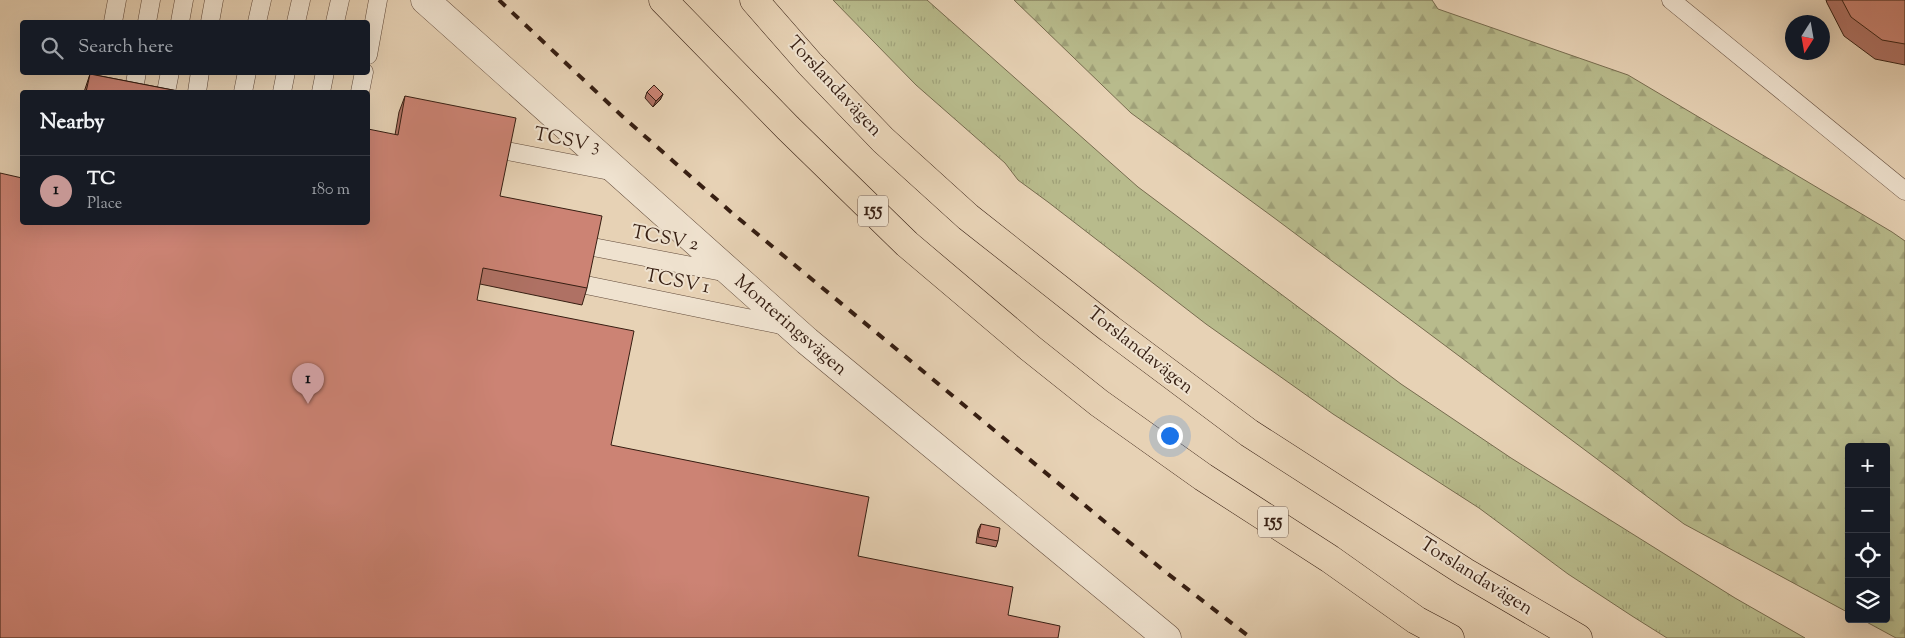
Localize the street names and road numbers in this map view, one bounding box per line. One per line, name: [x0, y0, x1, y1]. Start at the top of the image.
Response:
street label: Torslandavägen: [780, 31, 888, 143]
street label: TCSV 3: [532, 121, 602, 161]
road number: 155: [858, 196, 888, 227]
street label: TCSV 2: [629, 219, 701, 259]
street label: TCSV 1: [642, 262, 712, 302]
street label: Monteringsvägen: [728, 269, 852, 383]
street label: Torslandavägen: [1081, 301, 1199, 401]
road number: 155: [1258, 507, 1288, 538]
street label: Torslandavägen: [1414, 531, 1538, 623]

